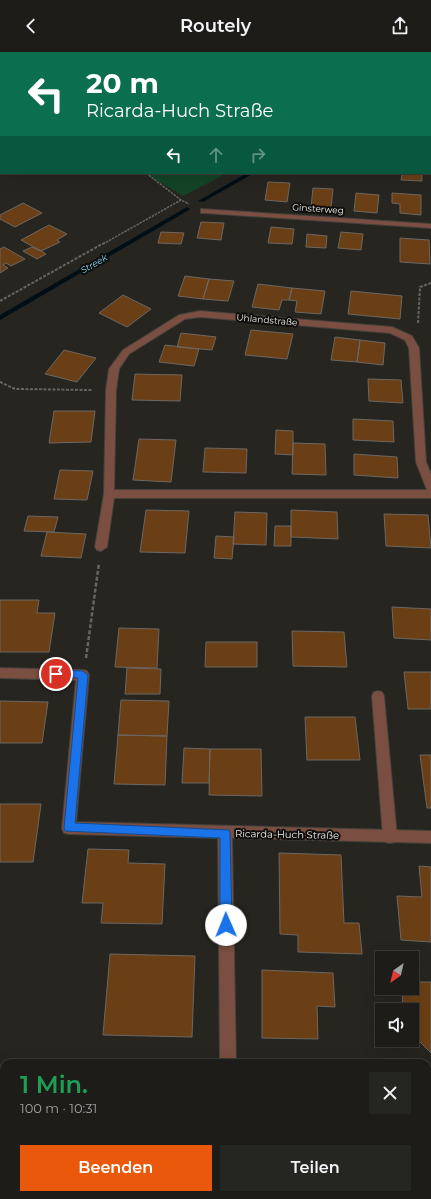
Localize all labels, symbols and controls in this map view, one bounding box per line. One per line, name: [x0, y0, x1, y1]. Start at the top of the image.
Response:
icon: back: [20, 15, 42, 37]
text: Routely: [180, 15, 251, 37]
icon: share: [389, 15, 411, 37]
text: 20 m: [86, 66, 159, 100]
icon: left: [20, 68, 72, 120]
text: Ricarda-Huch Straße: [86, 100, 273, 122]
icon: left: [163, 144, 185, 166]
icon: ahead: [205, 144, 227, 166]
icon: right: [247, 144, 269, 166]
street label: Ginsterweg: [292, 201, 344, 216]
water label: Streek: [78, 251, 110, 276]
street label: Uhlandstraße: [236, 311, 299, 328]
pin: [39, 657, 73, 691]
icon: arrive: [45, 663, 67, 685]
street label: Ricarda-Huch Straße: [235, 827, 339, 842]
position arrow: [205, 904, 247, 946]
north arrow: [375, 951, 419, 995]
map controls: [375, 951, 419, 1047]
button: sound: [375, 1003, 419, 1047]
text: 1 Min.: [20, 1070, 88, 1099]
button: close: [369, 1072, 411, 1114]
text: 100 m · 10:31: [20, 1100, 97, 1116]
button: Beenden: [20, 1145, 212, 1191]
button: Teilen: [220, 1145, 411, 1191]

